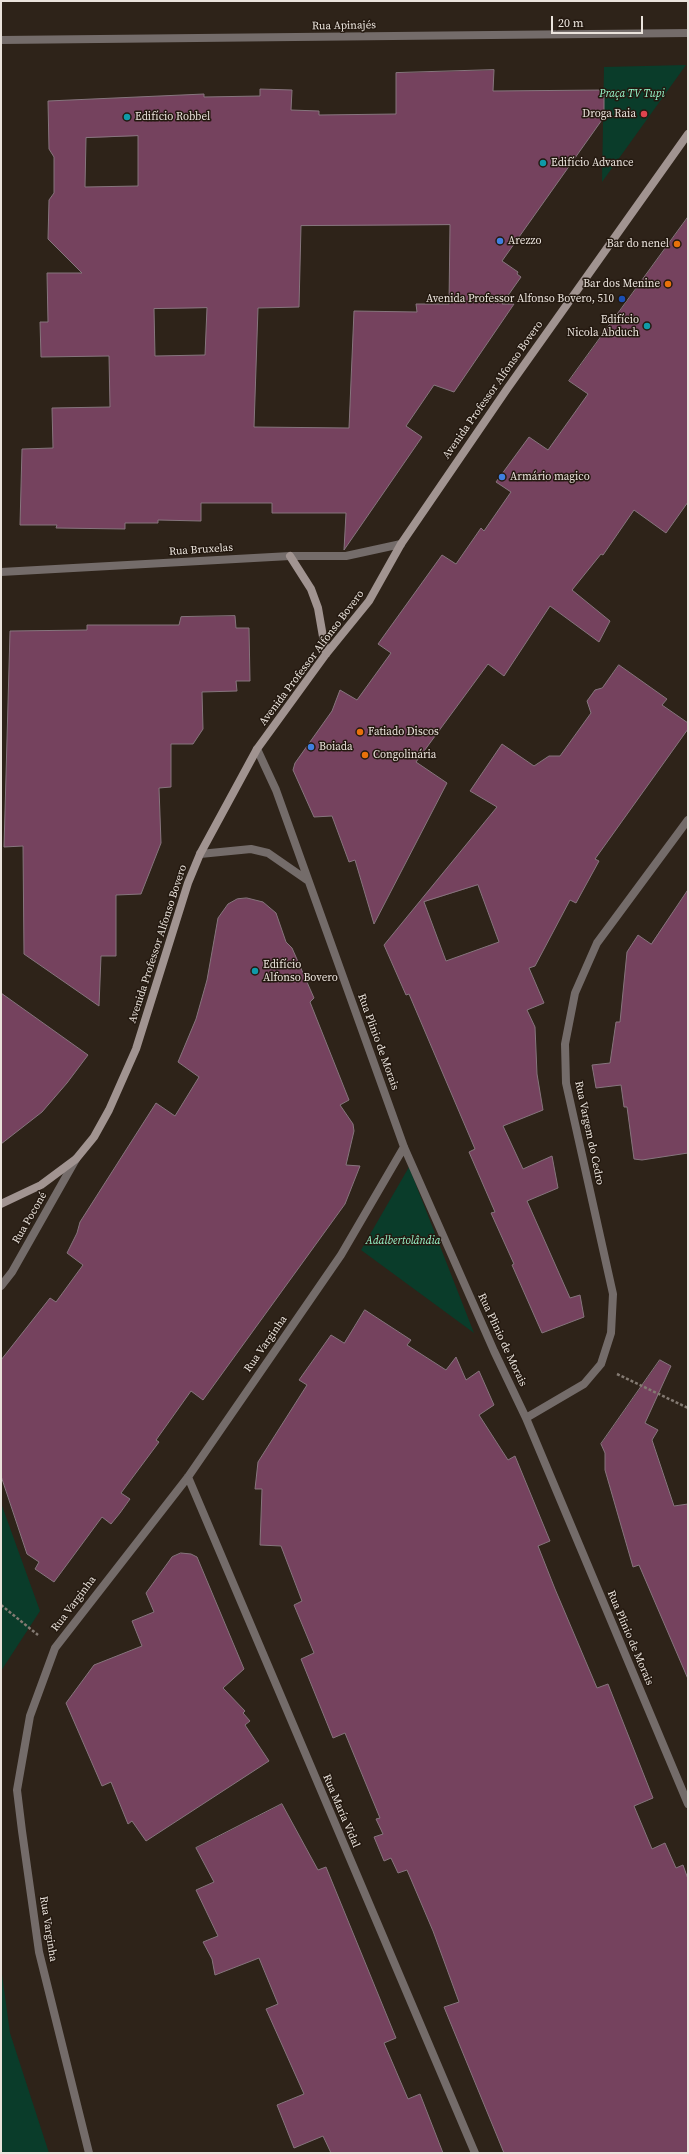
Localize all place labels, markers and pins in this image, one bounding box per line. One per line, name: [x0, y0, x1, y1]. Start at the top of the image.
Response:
place label: Droga Raia: [582, 107, 636, 121]
marker: Droga Raia: [639, 109, 649, 119]
place label: Edifício Robbel: [135, 110, 210, 124]
marker: Edifício Robbel: [122, 112, 132, 122]
place label: Edifício Advance: [551, 156, 634, 170]
marker: Edifício Advance: [538, 158, 548, 168]
place label: Arezzo: [508, 234, 542, 248]
marker: Arezzo: [495, 236, 505, 246]
place label: Bar do nenel: [607, 237, 669, 251]
marker: Bar do nenel: [672, 239, 682, 249]
place label: Bar dos Menine: [583, 277, 660, 291]
marker: Bar dos Menine: [663, 279, 673, 289]
place label: Avenida Professor Alfonso Bovero, 510: [426, 292, 614, 306]
marker: Avenida Professor Alfonso Bovero, 510: [617, 294, 627, 304]
place label: Edifício Nicola Abduch: [567, 313, 639, 339]
marker: Edifício Nicola Abduch: [642, 321, 652, 331]
place label: Armário magico: [510, 470, 590, 484]
marker: Armário magico: [497, 472, 507, 482]
place label: Fatiado Discos: [368, 725, 439, 739]
marker: Fatiado Discos: [355, 727, 365, 737]
place label: Boiada: [319, 740, 353, 754]
marker: Boiada: [306, 742, 316, 752]
place label: Congolinária: [373, 748, 436, 762]
marker: Congolinária: [360, 750, 370, 760]
place label: Edifício Alfonso Bovero: [263, 958, 338, 984]
marker: Edifício Alfonso Bovero: [250, 966, 260, 976]

